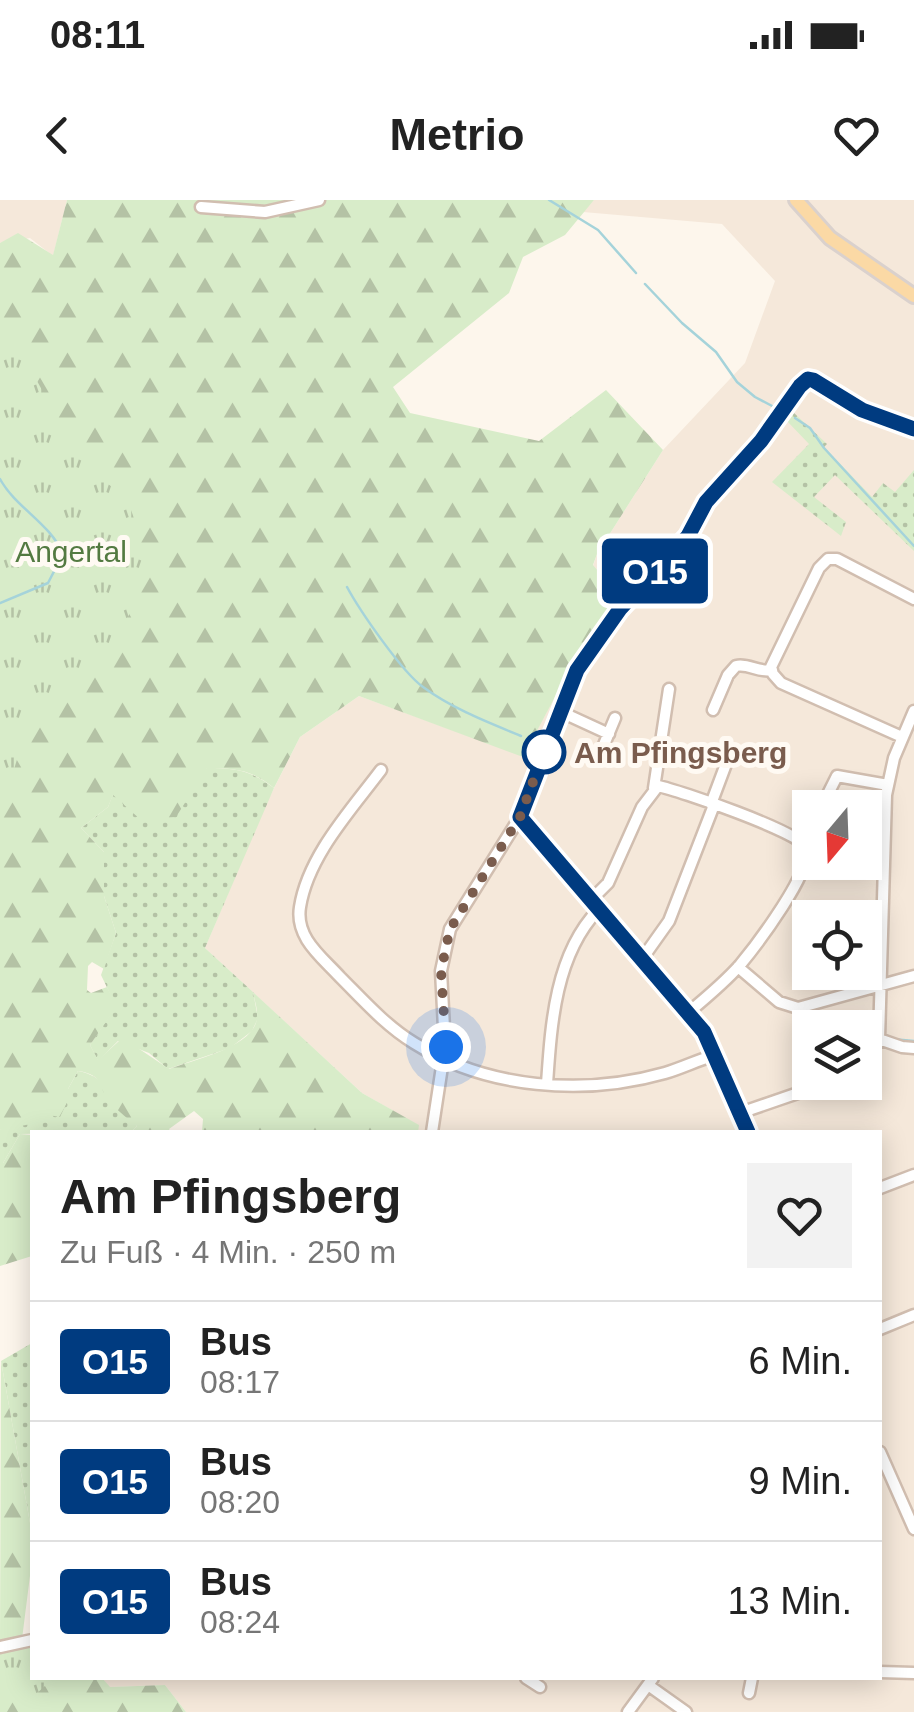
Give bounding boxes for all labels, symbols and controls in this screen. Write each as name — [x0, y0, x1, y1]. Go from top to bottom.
text: 08:11 — [50, 14, 145, 56]
icon: back — [30, 108, 85, 163]
icon: heart — [829, 108, 884, 163]
text: Metrio — [390, 109, 525, 160]
park label: Angertal — [15, 535, 127, 568]
line badge: O15 — [598, 538, 712, 604]
text: O15 — [622, 552, 688, 591]
marker: Am Pfingsberg — [523, 731, 565, 773]
place label: Am Pfingsberg — [574, 736, 787, 769]
north arrow — [792, 790, 882, 880]
map controls — [792, 790, 882, 1100]
button: locate — [792, 900, 882, 990]
button: layers — [792, 1010, 882, 1100]
your location — [421, 1022, 471, 1072]
button: heart — [747, 1163, 852, 1268]
text: Am Pfingsberg — [60, 1170, 401, 1223]
text: Zu Fuß · 4 Min. · 250 m — [60, 1234, 396, 1270]
text: Bus — [200, 1321, 272, 1363]
text: 6 Min. — [749, 1340, 852, 1382]
text: O15 — [82, 1342, 148, 1381]
text: 08:17 — [200, 1364, 280, 1400]
text: Bus — [200, 1441, 272, 1483]
text: 9 Min. — [749, 1460, 852, 1502]
text: O15 — [82, 1462, 148, 1501]
text: 08:20 — [200, 1484, 280, 1520]
text: Bus — [200, 1561, 272, 1603]
text: 13 Min. — [727, 1580, 852, 1622]
text: O15 — [82, 1582, 148, 1621]
text: 08:24 — [200, 1604, 280, 1640]

